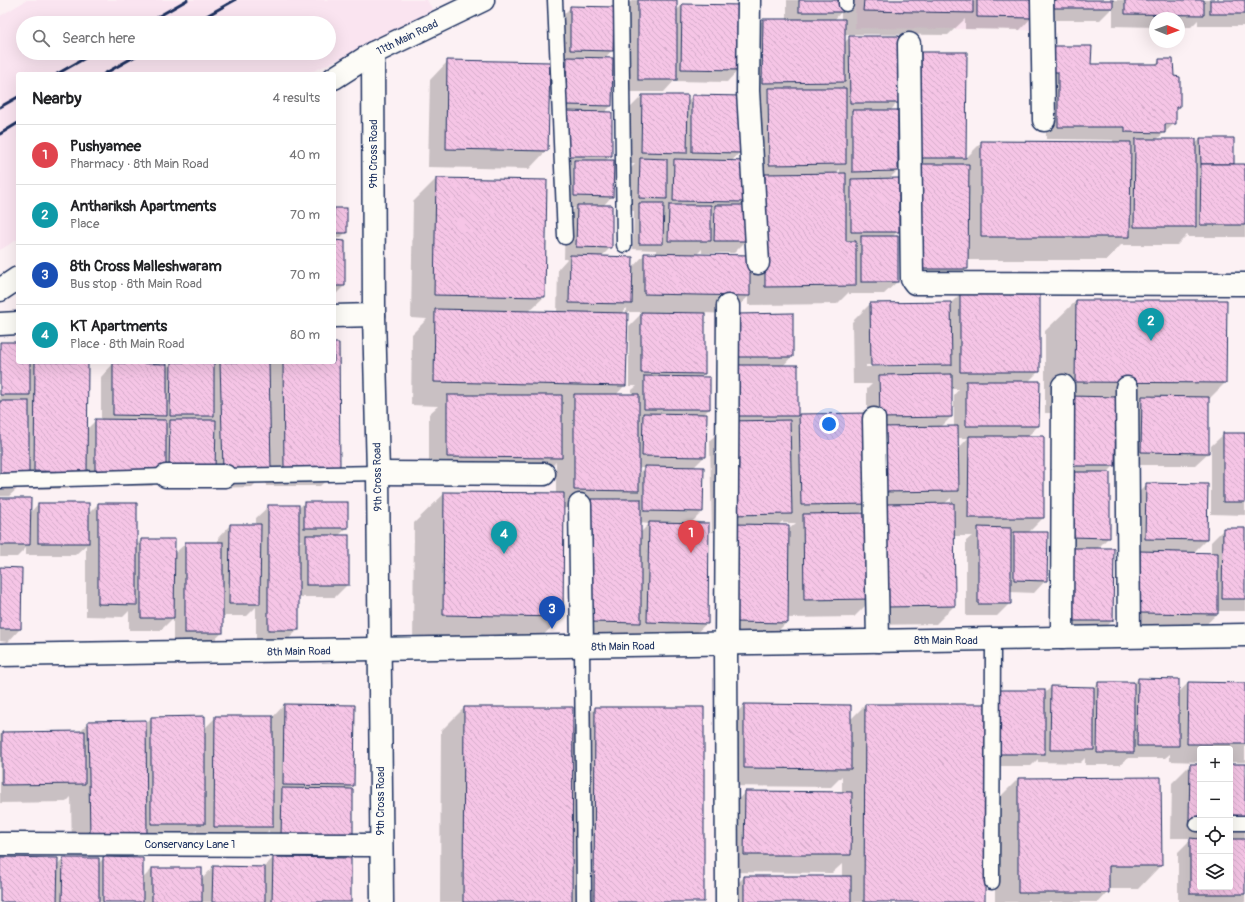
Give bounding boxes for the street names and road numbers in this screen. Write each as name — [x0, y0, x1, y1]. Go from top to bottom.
street label: 11th Main Road — [374, 17, 440, 58]
street label: 9th Cross Road — [367, 119, 380, 189]
street label: 9th Cross Road — [370, 442, 385, 512]
street label: 8th Main Road — [914, 634, 978, 647]
street label: 8th Main Road — [591, 639, 655, 654]
street label: 8th Main Road — [267, 644, 331, 659]
street label: 9th Cross Road — [374, 766, 387, 836]
street label: Conservancy Lane 1 — [145, 838, 235, 851]

